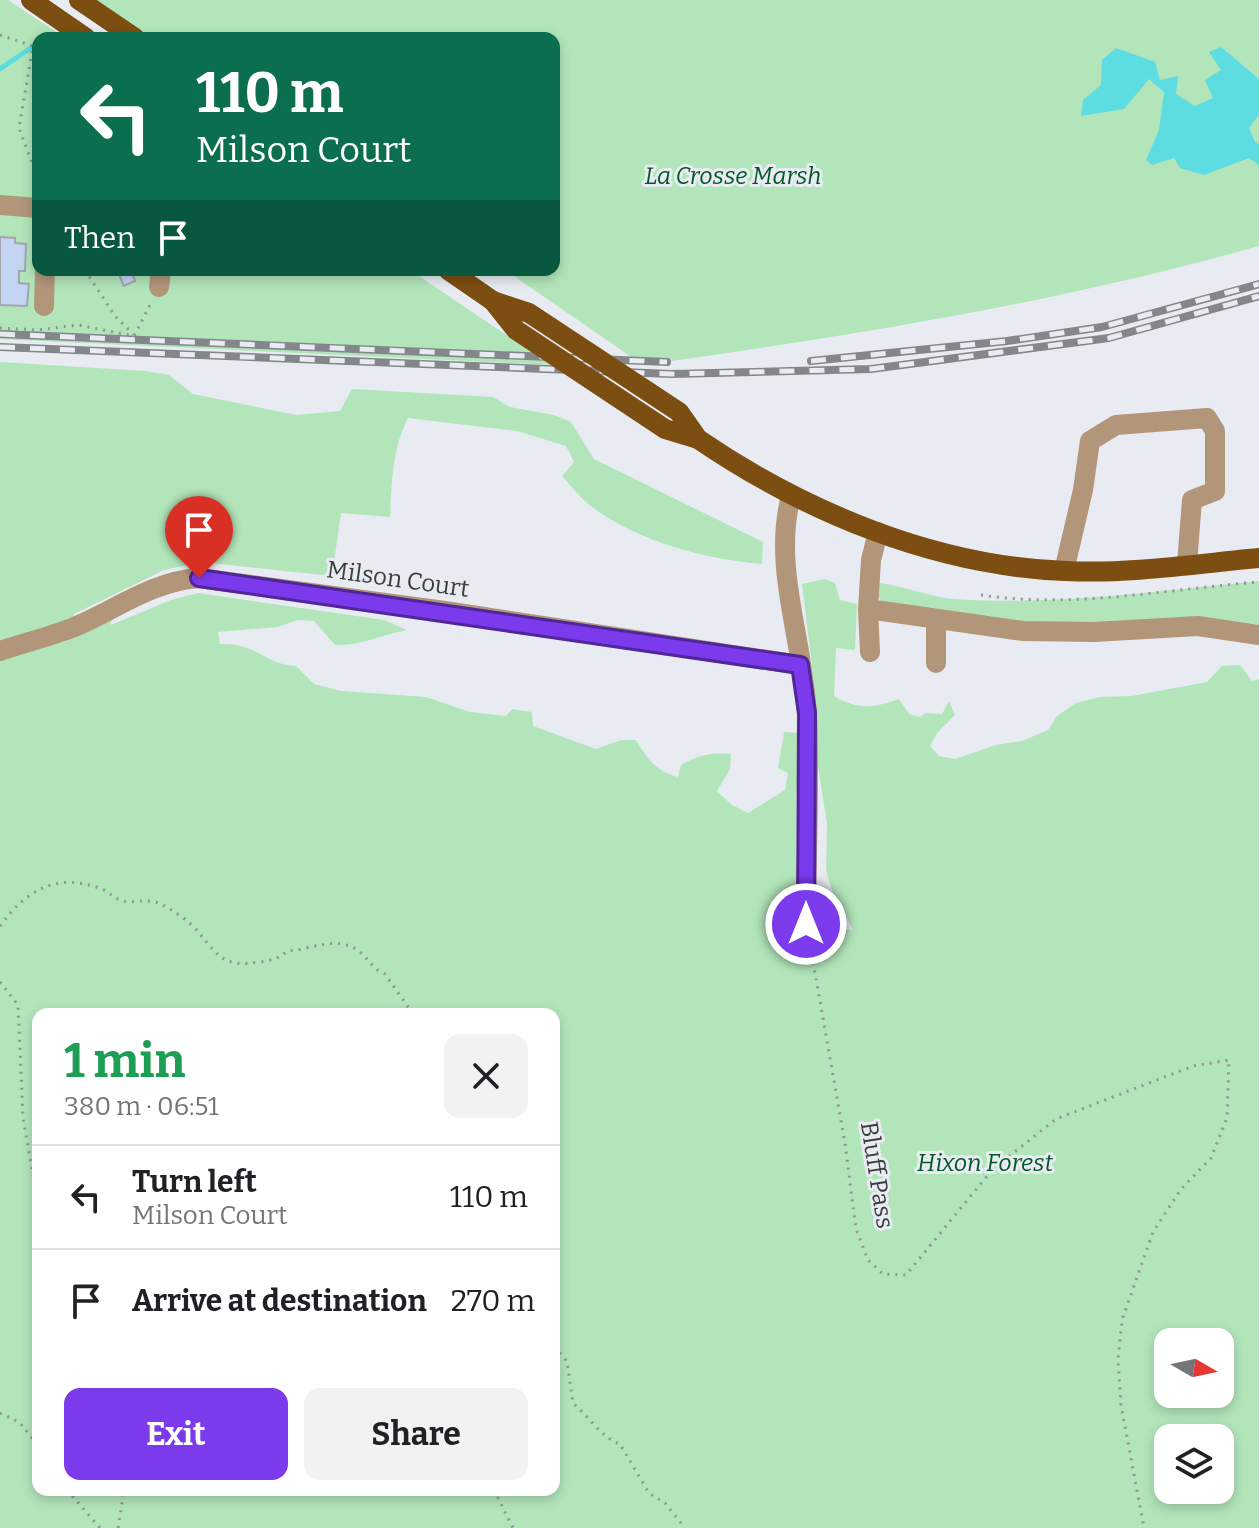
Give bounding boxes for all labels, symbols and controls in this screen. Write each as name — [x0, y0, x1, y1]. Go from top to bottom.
text: 110 m — [196, 60, 343, 127]
icon: left — [64, 64, 168, 168]
text: Milson Court — [196, 128, 411, 172]
park label: La Crosse Marsh — [644, 162, 822, 190]
icon: arrive — [151, 216, 195, 260]
text: Then — [64, 220, 135, 256]
pin — [165, 496, 233, 578]
icon: arrive — [177, 508, 221, 552]
street label: Milson Court — [325, 555, 471, 603]
position arrow — [764, 882, 848, 966]
text: 1 min — [64, 1032, 185, 1090]
button: close — [444, 1034, 528, 1118]
text: 380 m · 06:51 — [64, 1091, 219, 1122]
street label: Bluff Pass — [855, 1120, 899, 1230]
park label: Hixon Forest — [917, 1149, 1053, 1177]
text: Turn left — [132, 1164, 257, 1200]
icon: left — [64, 1175, 108, 1219]
text: 110 m — [450, 1179, 528, 1215]
text: Milson Court — [132, 1200, 287, 1231]
icon: arrive — [64, 1279, 108, 1323]
text: Arrive at destination — [132, 1283, 427, 1319]
text: 270 m — [451, 1283, 535, 1319]
north arrow — [1154, 1328, 1234, 1408]
map controls — [1154, 1328, 1234, 1504]
button: Exit — [64, 1388, 288, 1480]
button: Share — [304, 1388, 528, 1480]
button: layers — [1154, 1424, 1234, 1504]

